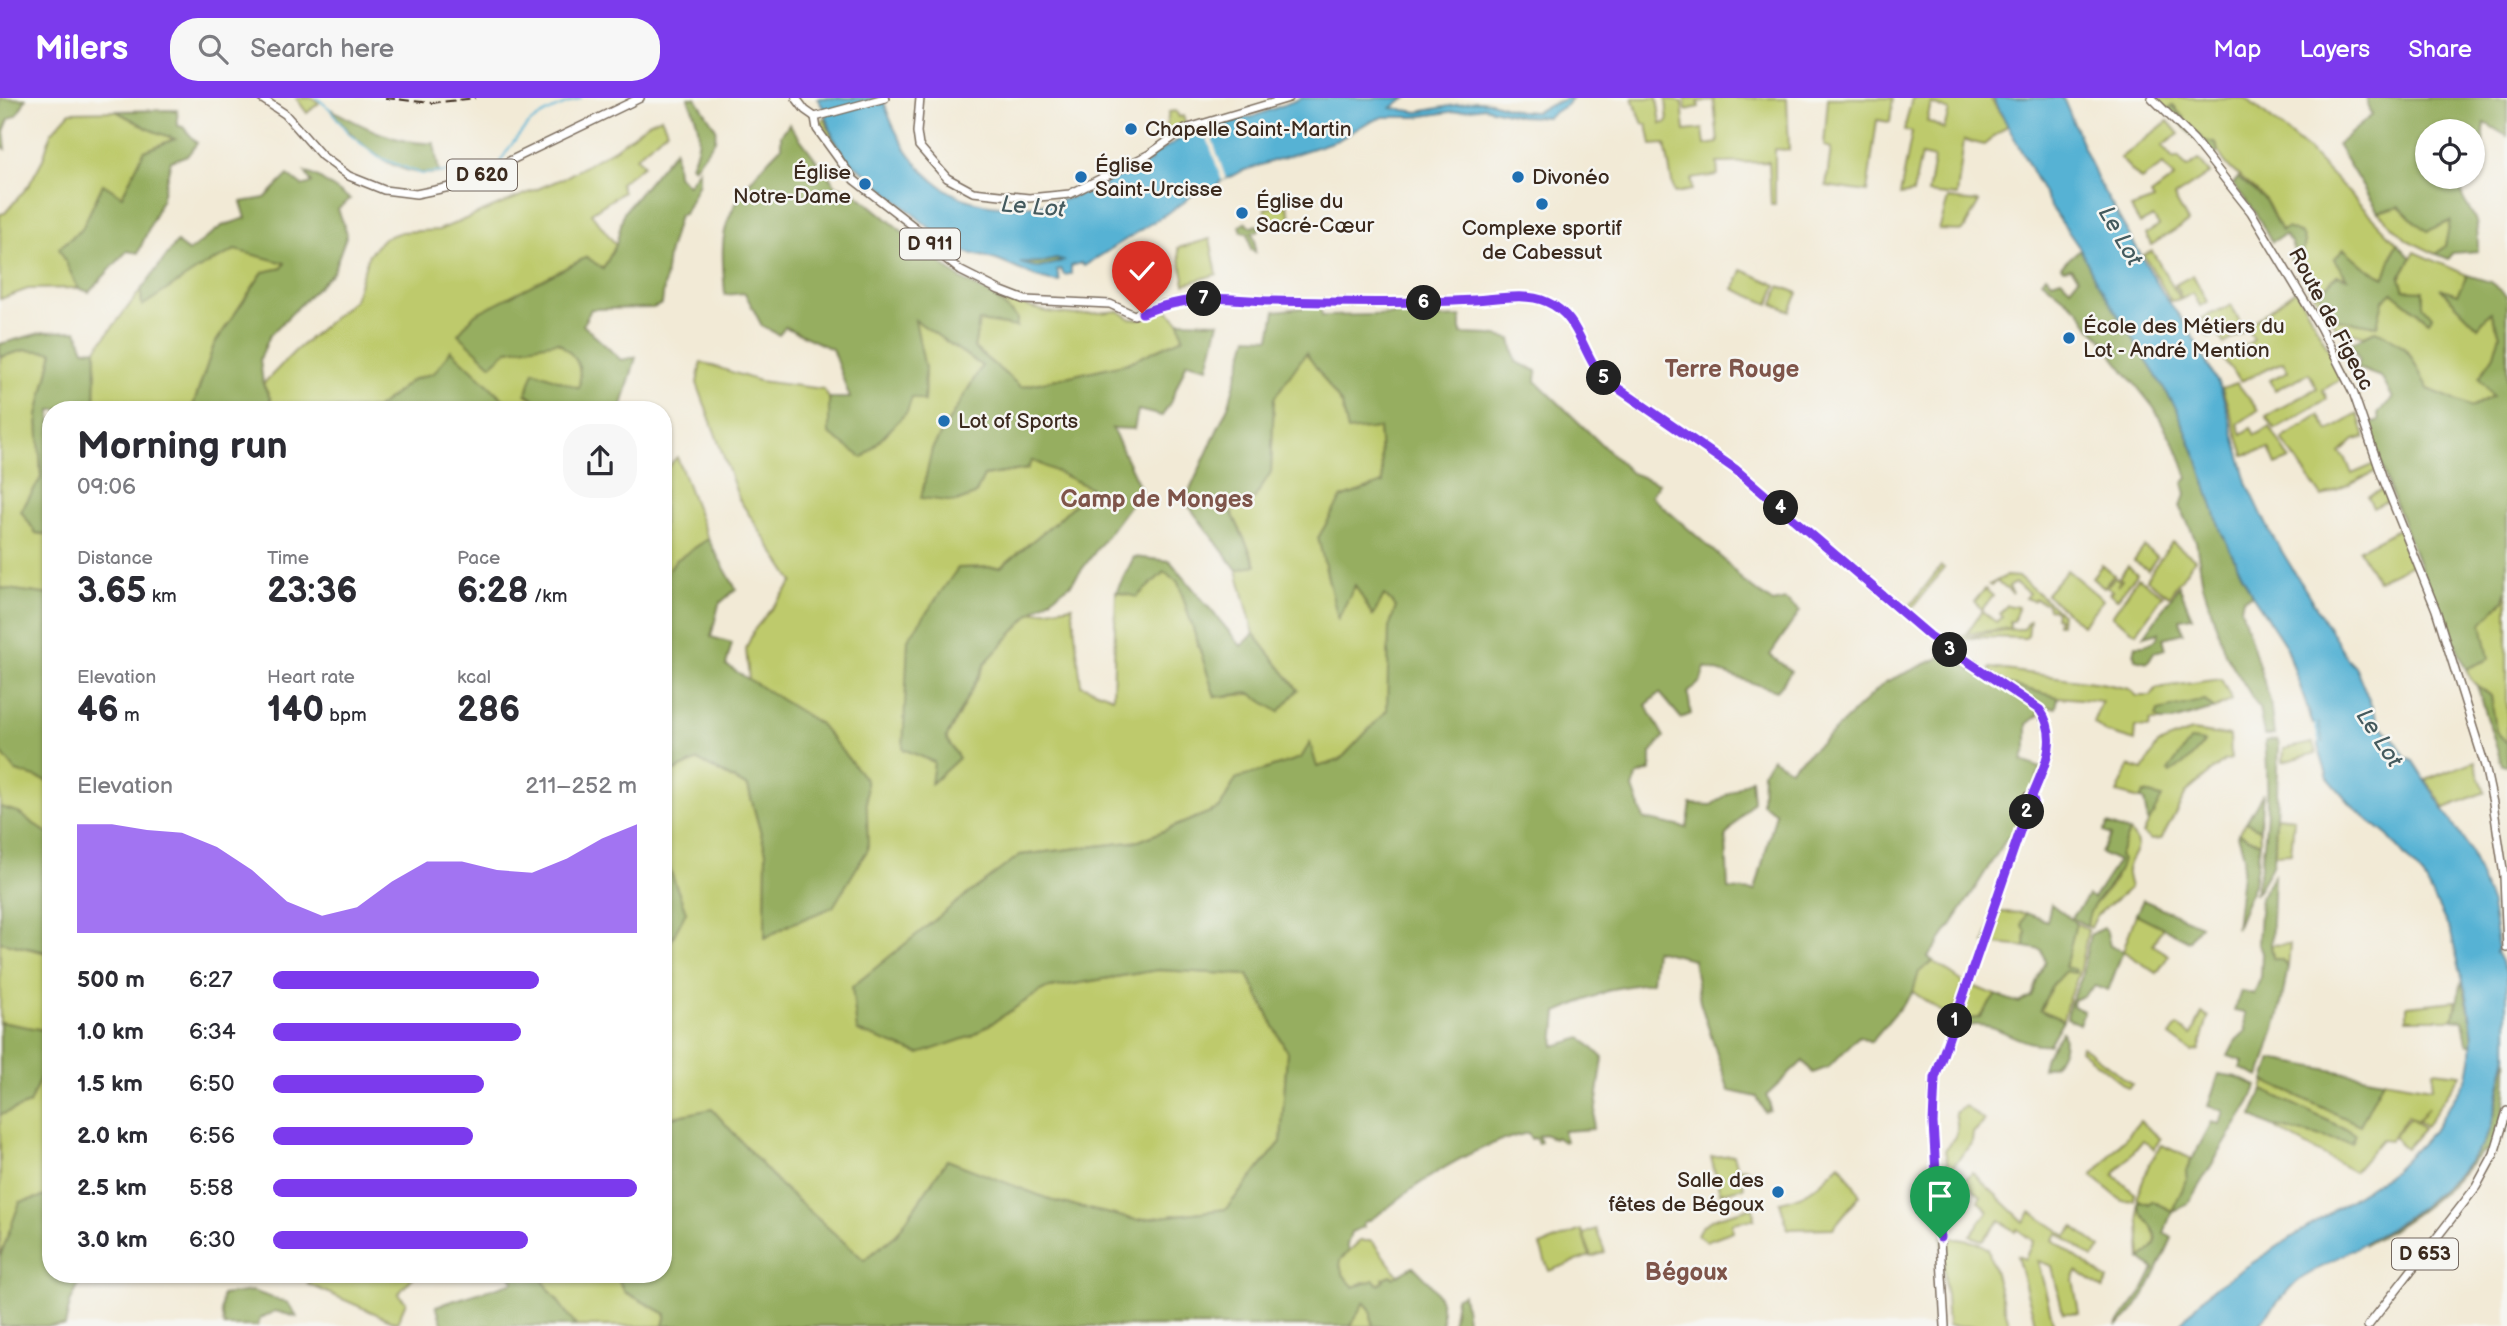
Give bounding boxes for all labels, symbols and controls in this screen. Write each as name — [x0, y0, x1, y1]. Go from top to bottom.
search box — [170, 18, 660, 81]
text: Milers — [35, 29, 128, 69]
icon: search — [194, 30, 232, 68]
text: Search here — [250, 34, 394, 65]
text: Map — [2213, 35, 2261, 64]
text: Layers — [2299, 35, 2370, 64]
text: Share — [2408, 35, 2472, 64]
place label: Chapelle Saint-Martin — [1145, 117, 1352, 142]
map controls — [2415, 119, 2485, 189]
button: locate — [2415, 119, 2485, 189]
marker: Chapelle Saint-Martin — [1123, 121, 1139, 137]
place label: Église Saint-Urcisse — [1095, 153, 1222, 202]
road number: D 620 — [447, 159, 517, 190]
place label: Église Notre-Dame — [733, 160, 851, 209]
place label: Divonéo — [1532, 165, 1610, 190]
marker: Église Saint-Urcisse — [1073, 169, 1089, 185]
marker: Divonéo — [1510, 169, 1526, 185]
marker: Église Notre-Dame — [857, 176, 873, 192]
place label: Église du Sacré-Cœur — [1256, 189, 1375, 238]
water label: Le Lot — [1000, 190, 1067, 224]
marker: Complexe sportif de Cabessut — [1534, 196, 1550, 212]
water label: Le Lot — [2092, 201, 2149, 272]
marker: Église du Sacré-Cœur — [1234, 205, 1250, 221]
place label: Complexe sportif de Cabessut — [1462, 216, 1623, 265]
road number: D 911 — [900, 228, 960, 260]
pin — [1112, 241, 1172, 313]
street label: Route de Figeac — [2283, 244, 2379, 394]
icon: check — [1123, 252, 1161, 290]
pin: 7 — [1186, 282, 1222, 316]
pin: 6 — [1406, 286, 1442, 320]
text: 7 — [1198, 287, 1209, 310]
text: 6 — [1418, 291, 1429, 314]
place label: École des Métiers du Lot - André Mention — [2083, 314, 2285, 363]
marker: École des Métiers du Lot - André Mention — [2061, 330, 2077, 346]
district label: Terre Rouge — [1665, 355, 1800, 384]
pin: 5 — [1586, 360, 1622, 396]
text: 5 — [1598, 366, 1609, 389]
place label: Lot of Sports — [958, 409, 1078, 434]
marker: Lot of Sports — [936, 413, 952, 429]
text: Morning run — [77, 424, 288, 469]
button: share — [563, 424, 637, 498]
text: 09:06 — [77, 473, 136, 501]
district label: Camp de Monges — [1061, 485, 1254, 514]
pin: 4 — [1764, 490, 1798, 526]
text: 4 — [1775, 496, 1786, 519]
text: Distance — [77, 547, 153, 570]
text: Time — [267, 547, 309, 570]
text: Pace — [457, 547, 500, 570]
text: 3.65 — [77, 570, 147, 613]
text: 23:36 — [267, 570, 358, 613]
text: 6:28 — [457, 570, 529, 613]
text: km — [147, 585, 177, 608]
text: /km — [529, 585, 567, 608]
pin: 3 — [1932, 632, 1968, 668]
text: 3 — [1944, 638, 1955, 661]
text: Elevation — [77, 666, 156, 689]
text: Heart rate — [267, 666, 355, 689]
text: kcal — [457, 666, 491, 689]
text: 46 — [77, 689, 119, 732]
text: 140 — [267, 689, 324, 732]
text: 286 — [457, 689, 520, 732]
text: m — [119, 704, 140, 727]
text: bpm — [324, 704, 367, 727]
water label: Le Lot — [2350, 704, 2409, 773]
text: Elevation — [77, 772, 173, 800]
text: 211–252 m — [525, 772, 637, 800]
pin: 2 — [2010, 794, 2044, 830]
text: 2 — [2021, 800, 2032, 823]
text: 500 m — [77, 966, 145, 994]
text: 6:27 — [189, 966, 233, 994]
pin: 1 — [1938, 1004, 1972, 1038]
text: 1 — [1951, 1009, 1959, 1032]
text: 1.0 km — [77, 1018, 144, 1046]
text: 6:34 — [189, 1018, 236, 1046]
text: 1.5 km — [77, 1070, 143, 1098]
text: 6:50 — [189, 1070, 234, 1098]
text: 2.0 km — [77, 1122, 148, 1150]
text: 6:56 — [189, 1122, 235, 1150]
pin — [1910, 1166, 1970, 1238]
place label: Salle des fêtes de Bégoux — [1609, 1168, 1764, 1217]
text: 2.5 km — [77, 1174, 147, 1202]
text: 5:58 — [189, 1174, 233, 1202]
icon: arrive — [1921, 1177, 1959, 1215]
marker: Salle des fêtes de Bégoux — [1770, 1184, 1786, 1200]
text: 3.0 km — [77, 1226, 148, 1254]
text: 6:30 — [189, 1226, 235, 1254]
road number: D 653 — [2392, 1238, 2458, 1270]
district label: Bégoux — [1645, 1258, 1728, 1287]

